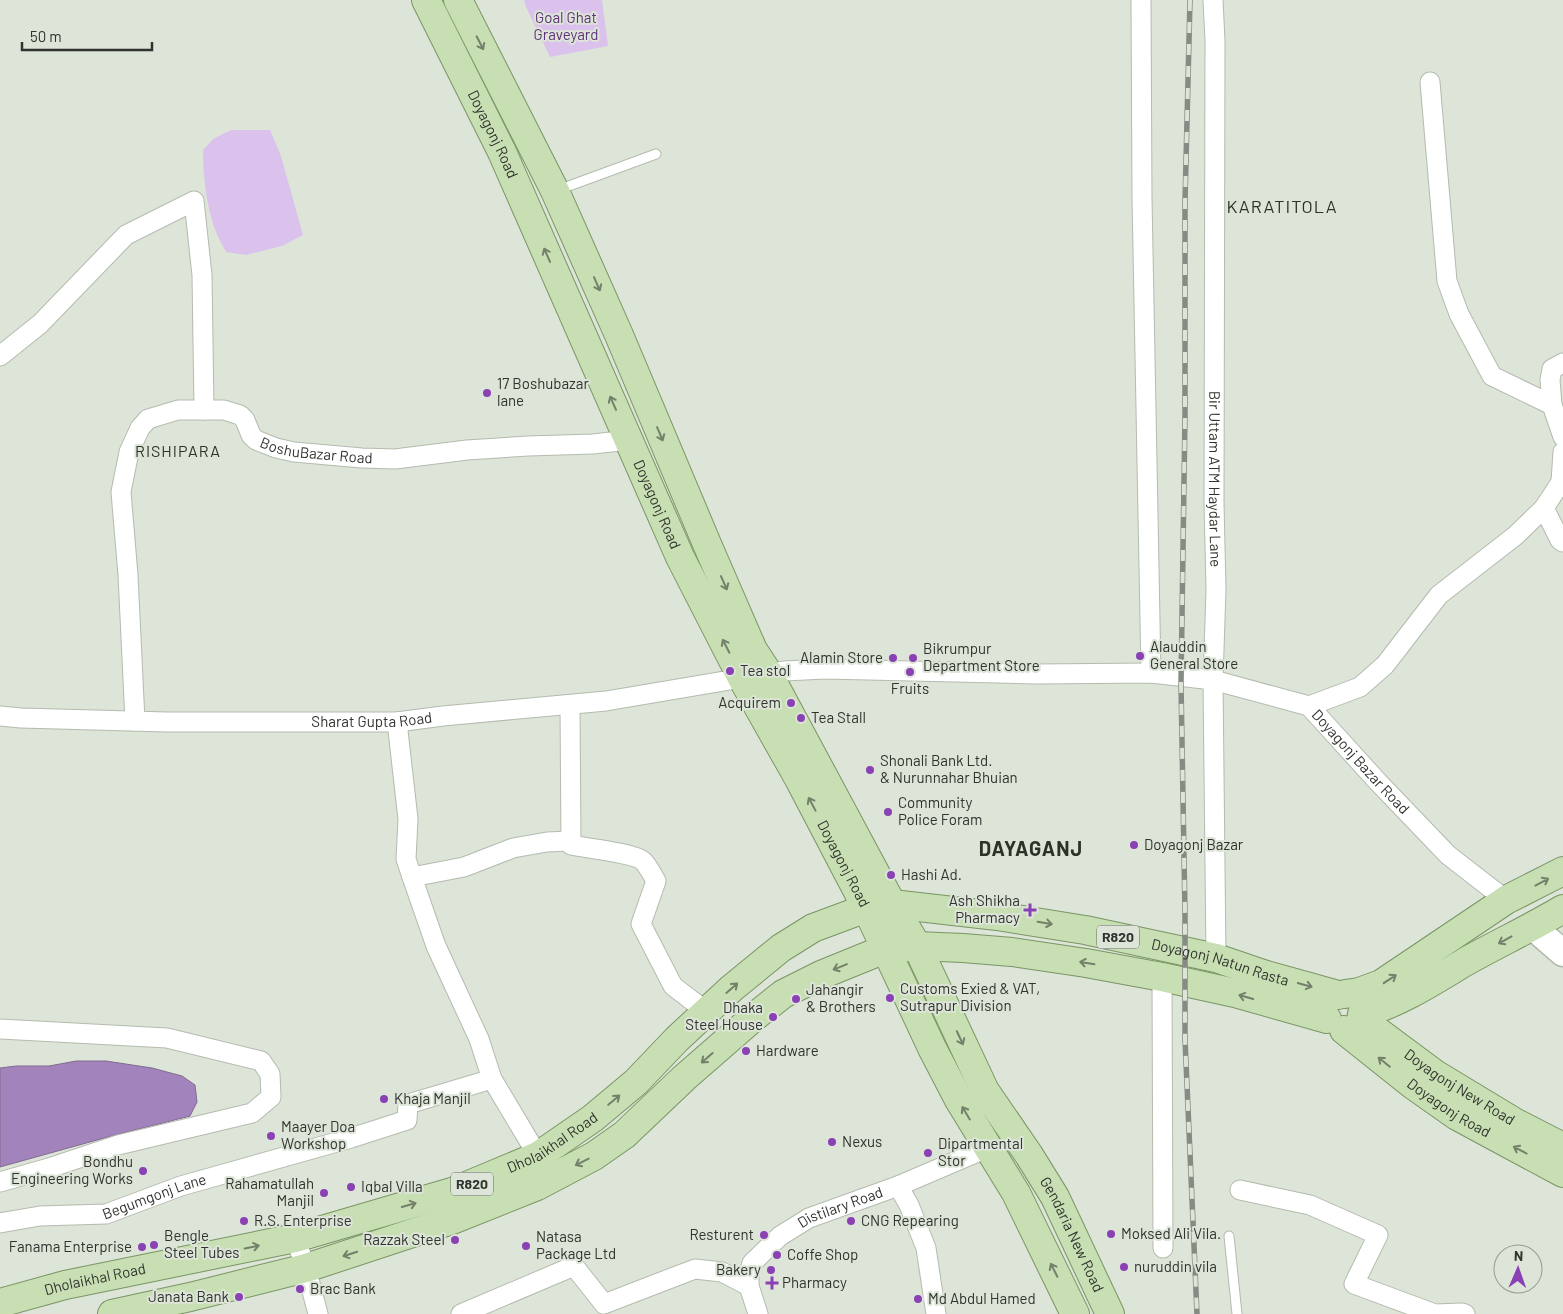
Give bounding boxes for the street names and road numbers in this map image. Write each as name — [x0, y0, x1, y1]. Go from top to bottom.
street label: Doyagonj Road — [464, 87, 522, 181]
street label: Bir Uttam ATM Haydar Lane — [1206, 391, 1225, 567]
street label: BoshuBazar Road — [258, 433, 373, 466]
street label: Doyagonj Road — [630, 457, 685, 552]
street label: Doyagonj Bazar Road — [1309, 705, 1414, 817]
street label: Sharat Gupta Road — [311, 708, 433, 730]
street label: Doyagonj Road — [814, 817, 874, 910]
road number: R820 — [1097, 926, 1139, 949]
street label: Doyagonj Natun Rasta — [1150, 934, 1291, 989]
street label: Doyagonj New Road — [1401, 1044, 1519, 1128]
street label: Doyagonj Road — [1404, 1074, 1494, 1140]
street label: Dholaikhal Road — [504, 1108, 601, 1176]
street label: Begumgonj Lane — [100, 1169, 208, 1223]
road number: R820 — [451, 1172, 493, 1196]
street label: Gendaria New Road — [1037, 1173, 1108, 1295]
street label: Distilary Road — [794, 1182, 885, 1231]
street label: Dholaikhal Road — [42, 1259, 147, 1298]

